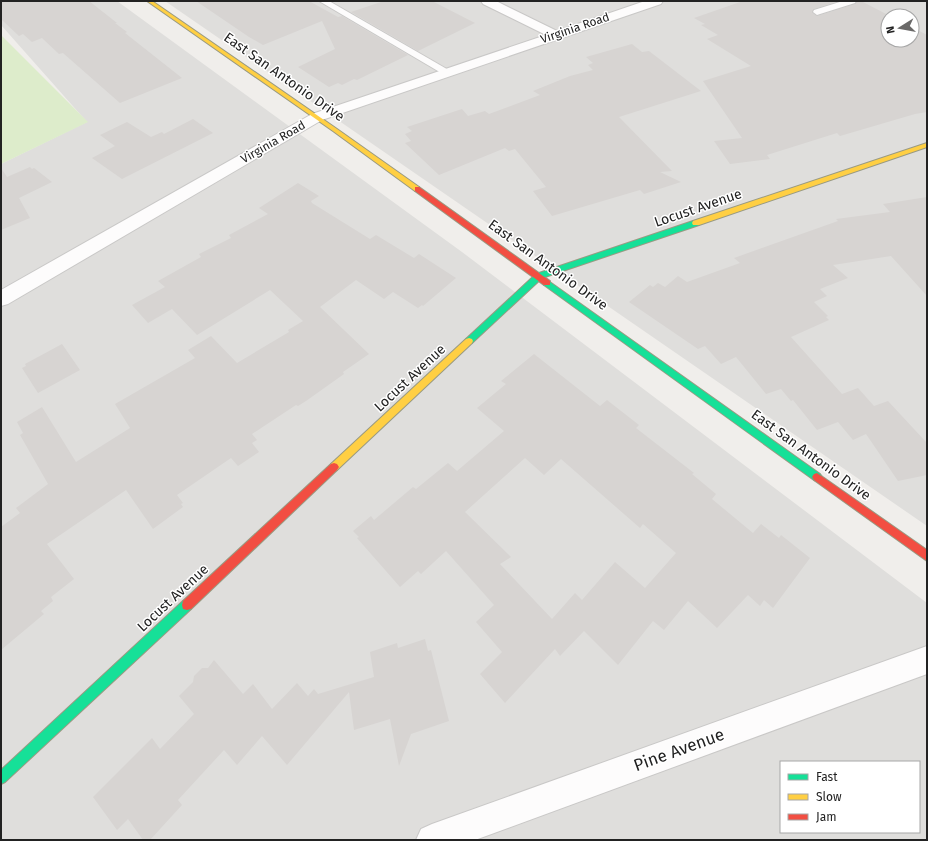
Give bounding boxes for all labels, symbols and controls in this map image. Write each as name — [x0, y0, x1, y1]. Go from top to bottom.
north arrow — [880, 8, 920, 48]
street label: Virginia Road — [539, 10, 611, 46]
text: N — [884, 25, 898, 35]
street label: East San Antonio Drive — [220, 29, 348, 125]
street label: Virginia Road — [238, 118, 308, 166]
street label: Locust Avenue — [652, 185, 744, 231]
street label: East San Antonio Drive — [485, 216, 611, 314]
street label: Locust Avenue — [371, 341, 449, 415]
street label: East San Antonio Drive — [748, 406, 874, 504]
street label: Locust Avenue — [134, 561, 212, 635]
street label: Pine Avenue — [631, 724, 727, 776]
legend — [780, 761, 920, 833]
text: Fast — [816, 770, 838, 784]
text: Slow — [816, 790, 842, 804]
text: Jam — [816, 810, 836, 824]

